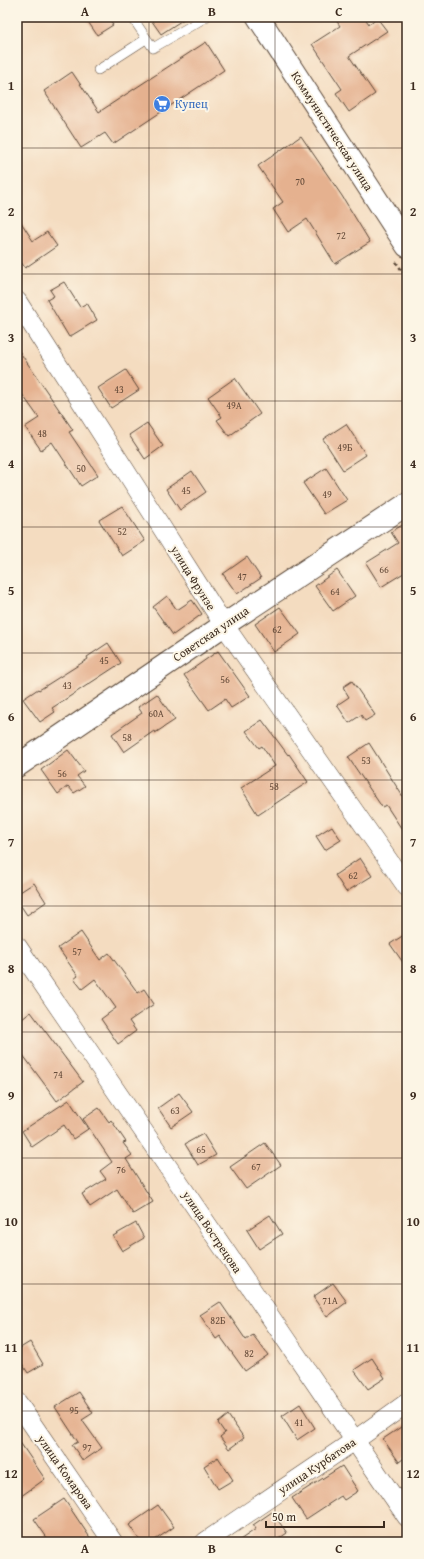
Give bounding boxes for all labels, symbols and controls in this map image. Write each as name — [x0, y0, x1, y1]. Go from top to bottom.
text: A — [81, 2, 90, 21]
text: B — [208, 2, 216, 21]
text: C — [335, 2, 343, 21]
street label: Коммунистическая улица — [287, 68, 378, 194]
text: 1 — [8, 76, 14, 95]
text: 1 — [410, 76, 416, 95]
supermarket icon: Купец — [152, 94, 172, 114]
place label: Купец — [175, 95, 208, 112]
house number: 70 — [295, 174, 305, 189]
text: 2 — [8, 202, 15, 221]
text: 2 — [410, 202, 417, 221]
house number: 72 — [336, 228, 346, 243]
text: 3 — [8, 328, 14, 347]
text: 3 — [410, 328, 416, 347]
house number: 43 — [114, 382, 124, 397]
house number: 49А — [226, 398, 242, 413]
house number: 48 — [37, 426, 47, 441]
house number: 49Б — [337, 440, 353, 455]
text: 4 — [8, 454, 15, 473]
text: 4 — [410, 454, 417, 473]
house number: 50 — [76, 461, 86, 476]
house number: 45 — [181, 483, 191, 498]
house number: 49 — [322, 487, 332, 502]
house number: 52 — [117, 524, 127, 539]
street label: улица Фрунзе — [166, 541, 220, 614]
house number: 66 — [379, 562, 389, 577]
house number: 47 — [237, 569, 247, 584]
text: 5 — [8, 581, 15, 600]
text: 5 — [410, 581, 417, 600]
house number: 64 — [330, 584, 340, 599]
street label: Советская улица — [169, 602, 252, 665]
house number: 62 — [272, 622, 282, 637]
house number: 45 — [99, 653, 109, 668]
house number: 56 — [220, 672, 230, 687]
house number: 43 — [62, 678, 72, 693]
house number: 60А — [148, 706, 164, 721]
text: 6 — [8, 707, 15, 726]
text: 6 — [410, 707, 417, 726]
house number: 58 — [122, 730, 132, 745]
house number: 53 — [361, 753, 371, 768]
house number: 56 — [57, 766, 67, 781]
house number: 58 — [269, 779, 279, 794]
text: 7 — [8, 833, 15, 852]
text: 7 — [410, 833, 417, 852]
house number: 62 — [348, 868, 358, 883]
house number: 57 — [72, 944, 82, 959]
text: 8 — [8, 959, 15, 978]
text: 8 — [410, 959, 417, 978]
house number: 74 — [53, 1067, 63, 1082]
text: 9 — [8, 1086, 15, 1105]
text: 9 — [410, 1086, 417, 1105]
house number: 63 — [170, 1103, 180, 1118]
house number: 65 — [196, 1142, 206, 1157]
house number: 67 — [251, 1159, 261, 1174]
house number: 76 — [116, 1162, 126, 1177]
street label: улица Вострецова — [178, 1186, 246, 1276]
text: 10 — [4, 1212, 18, 1231]
text: 10 — [406, 1212, 420, 1231]
house number: 71А — [322, 1293, 338, 1308]
house number: 82Б — [210, 1313, 226, 1328]
text: 11 — [4, 1338, 18, 1357]
text: 11 — [406, 1338, 420, 1357]
house number: 82 — [244, 1346, 254, 1361]
house number: 95 — [69, 1403, 79, 1418]
house number: 41 — [294, 1415, 304, 1430]
street label: улица Комарова — [33, 1430, 97, 1512]
street label: улица Курбатова — [274, 1433, 359, 1498]
house number: 97 — [82, 1440, 92, 1455]
text: 12 — [4, 1464, 18, 1483]
text: 12 — [406, 1464, 420, 1483]
scale bar — [266, 1503, 384, 1529]
text: 50 m — [272, 1508, 296, 1525]
text: A — [81, 1539, 90, 1558]
text: B — [208, 1539, 216, 1558]
text: C — [335, 1539, 343, 1558]

